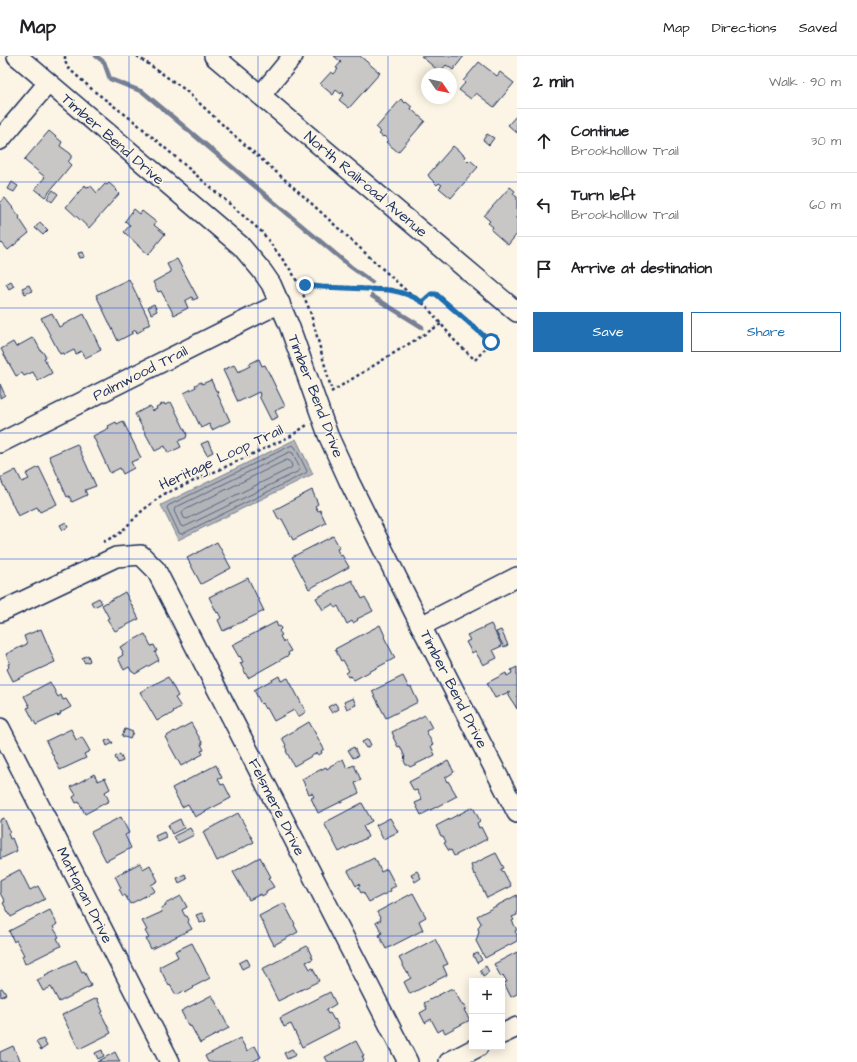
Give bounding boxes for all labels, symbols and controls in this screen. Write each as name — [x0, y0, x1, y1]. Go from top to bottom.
text: Map — [20, 14, 56, 41]
text: Map — [663, 18, 690, 38]
text: Directions — [712, 18, 777, 38]
text: Saved — [799, 18, 837, 38]
north arrow — [421, 68, 457, 104]
text: 2 min — [533, 70, 574, 94]
text: Walk · 90 m — [769, 73, 841, 91]
street label: Timber Bend Drive — [57, 89, 169, 190]
text: Continue — [571, 121, 629, 142]
street label: North Railroad Avenue — [299, 126, 432, 242]
icon: ahead — [533, 130, 555, 152]
text: 30 m — [811, 132, 841, 150]
text: Brookholllow Trail — [571, 142, 679, 160]
text: Turn left — [571, 185, 635, 206]
icon: left — [533, 194, 555, 216]
text: 60 m — [809, 196, 841, 214]
text: Brookholllow Trail — [571, 206, 679, 224]
icon: arrive — [533, 258, 555, 280]
text: Arrive at destination — [571, 258, 712, 279]
route end — [296, 276, 314, 294]
button: Save — [533, 312, 683, 352]
button: Share — [691, 312, 841, 352]
street label: Timber Bend Drive — [282, 332, 349, 461]
route start — [482, 333, 500, 351]
street label: Palmwood Trail — [89, 341, 191, 406]
street label: Heritage Loop Trail — [156, 419, 287, 496]
street label: Timber Bend Drive — [415, 626, 492, 752]
street label: Felsmere Drive — [243, 755, 310, 860]
street label: Mattapan Drive — [51, 843, 118, 947]
map controls — [469, 978, 505, 1050]
button: + — [469, 978, 505, 1014]
button: − — [469, 1014, 505, 1050]

